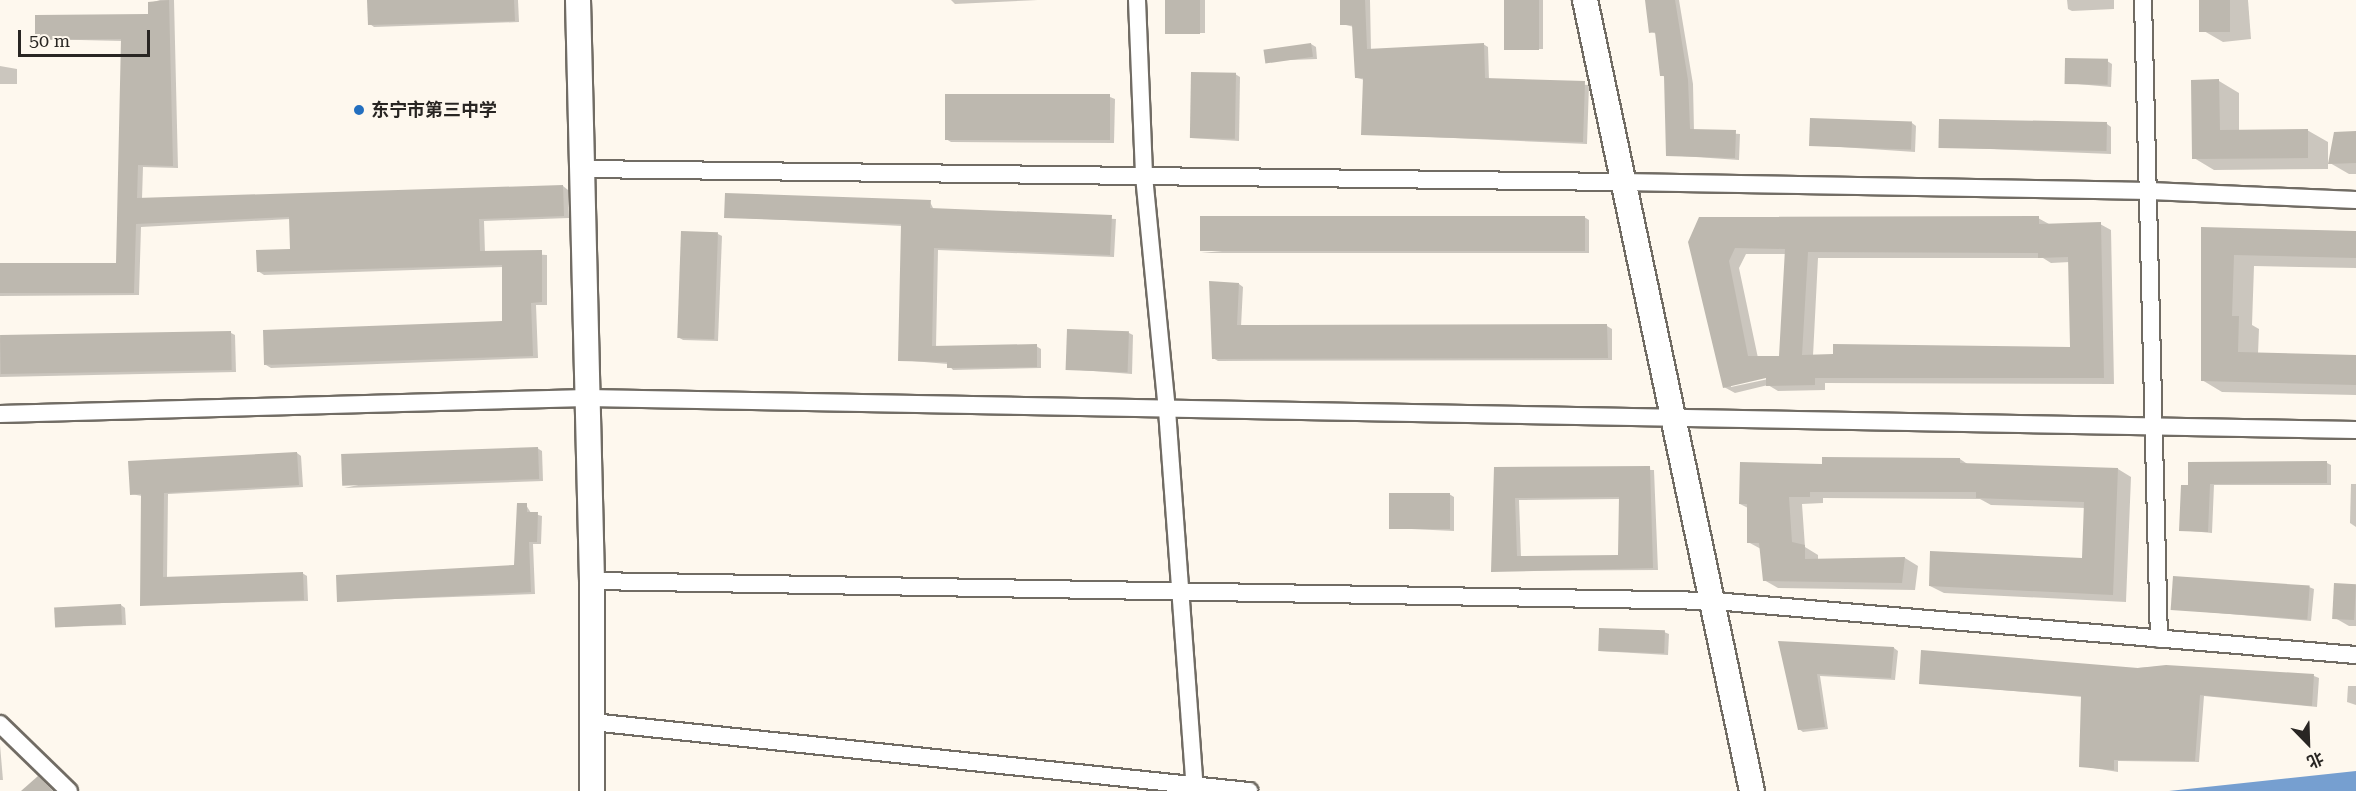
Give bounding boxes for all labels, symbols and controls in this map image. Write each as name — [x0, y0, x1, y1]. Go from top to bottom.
scale bar — [21, 18, 153, 56]
text: 50 m — [29, 30, 70, 51]
place label: 东宁市第三中学 — [371, 99, 497, 121]
marker: 东宁市第三中学 — [352, 103, 366, 117]
north arrow — [2278, 713, 2338, 773]
text: 北 — [2304, 748, 2326, 772]

